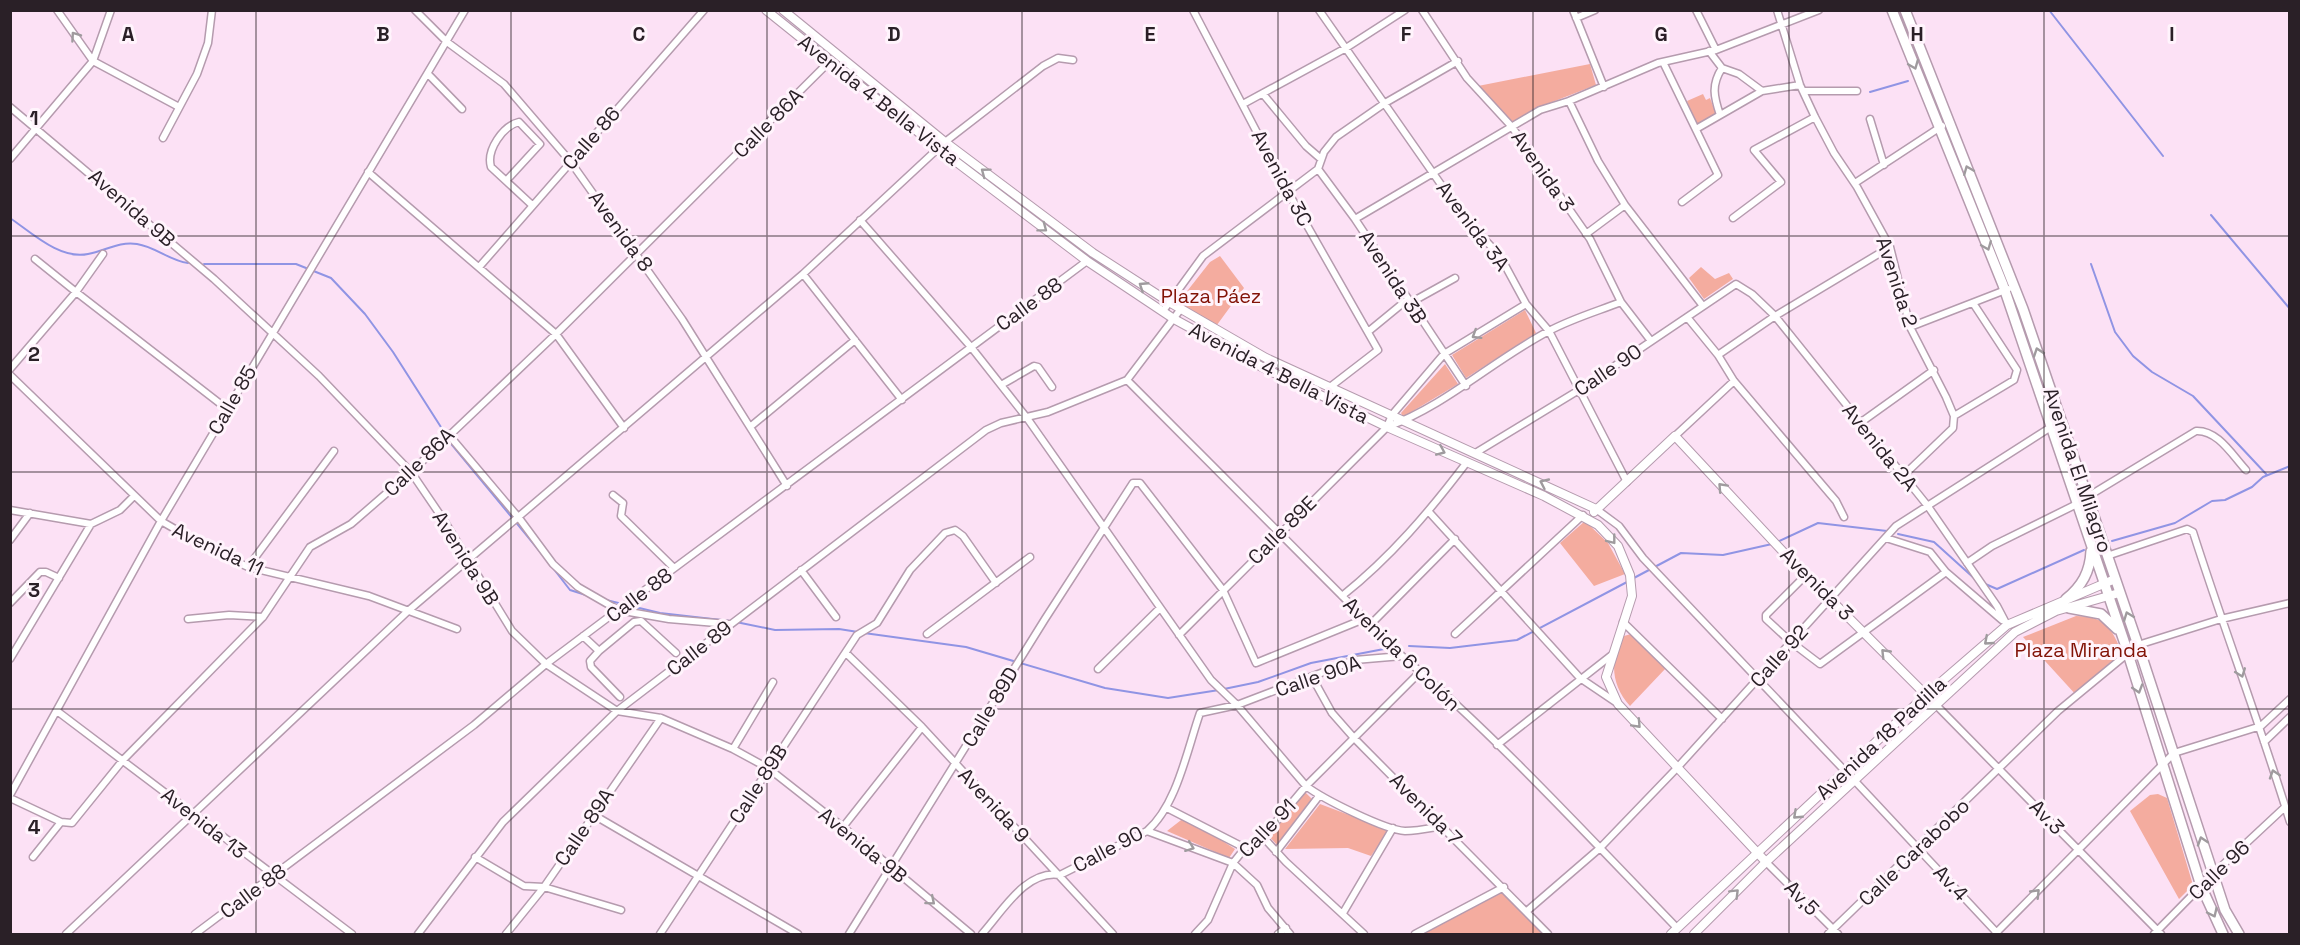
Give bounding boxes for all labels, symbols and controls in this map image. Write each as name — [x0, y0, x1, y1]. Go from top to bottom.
text: A — [122, 21, 135, 47]
text: B — [376, 21, 390, 47]
text: C — [633, 21, 646, 47]
text: D — [887, 21, 901, 47]
text: E — [1144, 21, 1156, 47]
text: F — [1401, 21, 1412, 47]
text: G — [1654, 21, 1668, 47]
text: H — [1910, 21, 1924, 47]
text: I — [2169, 21, 2175, 47]
street label: Avenida 4 Bella Vista — [793, 29, 965, 171]
one-way arrow — [71, 31, 82, 42]
one-way arrow — [1907, 59, 1919, 70]
street label: Calle 86A — [728, 82, 809, 163]
street label: Calle 86 — [556, 101, 626, 175]
text: 1 — [29, 105, 39, 131]
street label: Avenida 3C — [1246, 125, 1318, 231]
street label: Avenida 3 — [1506, 125, 1580, 217]
street label: Avenida 9B — [83, 163, 181, 253]
one-way arrow — [1963, 166, 1975, 177]
one-way arrow — [981, 168, 992, 179]
street label: Avenida 3A — [1431, 176, 1515, 276]
street label: Avenida 8 — [583, 185, 659, 277]
one-way arrow — [1037, 221, 1048, 232]
street label: Avenida 3B — [1353, 225, 1433, 329]
street label: Avenida 2 — [1870, 234, 1924, 330]
one-way arrow — [1980, 239, 1992, 250]
street label: Calle 88 — [991, 271, 1067, 337]
one-way arrow — [1139, 282, 1150, 293]
park label: Plaza Páez — [1161, 283, 1261, 309]
street label: Avenida 4 Bella Vista — [1185, 316, 1373, 430]
one-way arrow — [1472, 327, 1482, 339]
street label: Calle 90 — [1569, 338, 1647, 402]
text: 2 — [28, 341, 40, 367]
one-way arrow — [2033, 347, 2045, 358]
street label: Calle 85 — [202, 361, 262, 439]
street label: Avenida El Milagro — [2038, 384, 2118, 556]
street label: Avenida 2A — [1837, 398, 1924, 497]
street label: Calle 86A — [378, 422, 460, 502]
one-way arrow — [1434, 443, 1445, 455]
one-way arrow — [1539, 479, 1550, 491]
one-way arrow — [1719, 483, 1730, 494]
street label: Calle 89E — [1242, 490, 1322, 570]
street label: Avenida 9B — [427, 506, 505, 610]
street label: Avenida 11 — [168, 517, 268, 581]
one-way arrow — [1605, 533, 1616, 544]
street label: Avenida 3 — [1775, 542, 1859, 626]
street label: Calle 88 — [601, 562, 677, 628]
text: 3 — [28, 577, 40, 603]
street label: Avenida 6 Colón — [1338, 591, 1466, 717]
one-way arrow — [2123, 612, 2135, 623]
street label: Calle 89 — [661, 614, 737, 682]
street label: Calle 92 — [1744, 619, 1814, 693]
one-way arrow — [1984, 634, 1995, 645]
park label: Plaza Miranda — [2015, 637, 2147, 663]
street label: Calle 90A — [1272, 649, 1365, 703]
one-way arrow — [1882, 649, 1893, 660]
street label: Calle 89D — [956, 662, 1024, 752]
one-way arrow — [2233, 667, 2246, 678]
street label: Avenida 18 Padilla — [1810, 671, 1952, 805]
one-way arrow — [2131, 683, 2143, 693]
one-way arrow — [1630, 718, 1641, 728]
street label: Calle 89B — [723, 740, 793, 828]
street label: Avenida 9 — [953, 762, 1035, 848]
street label: Avenida 7 — [1384, 767, 1468, 851]
one-way arrow — [2269, 769, 2282, 780]
street label: Avenida 13 — [156, 781, 252, 865]
street label: Calle 89A — [549, 783, 620, 871]
street label: Calle Carabobo — [1853, 792, 1975, 912]
street label: Calle 91 — [1233, 793, 1301, 863]
street label: Av.3 — [2024, 794, 2070, 840]
street label: Avenida 9B — [813, 801, 913, 889]
one-way arrow — [1794, 808, 1805, 819]
text: 4 — [28, 814, 41, 840]
street label: Calle 90 — [1068, 820, 1148, 878]
street label: Calle 96 — [2183, 834, 2255, 906]
one-way arrow — [2197, 836, 2210, 847]
one-way arrow — [1184, 840, 1195, 852]
street label: Calle 88 — [215, 858, 291, 924]
street label: Av.4 — [1928, 860, 1974, 906]
street label: Av,5 — [1779, 875, 1825, 921]
one-way arrow — [1728, 890, 1739, 901]
one-way arrow — [2029, 890, 2040, 900]
one-way arrow — [924, 894, 935, 905]
one-way arrow — [2205, 907, 2217, 918]

